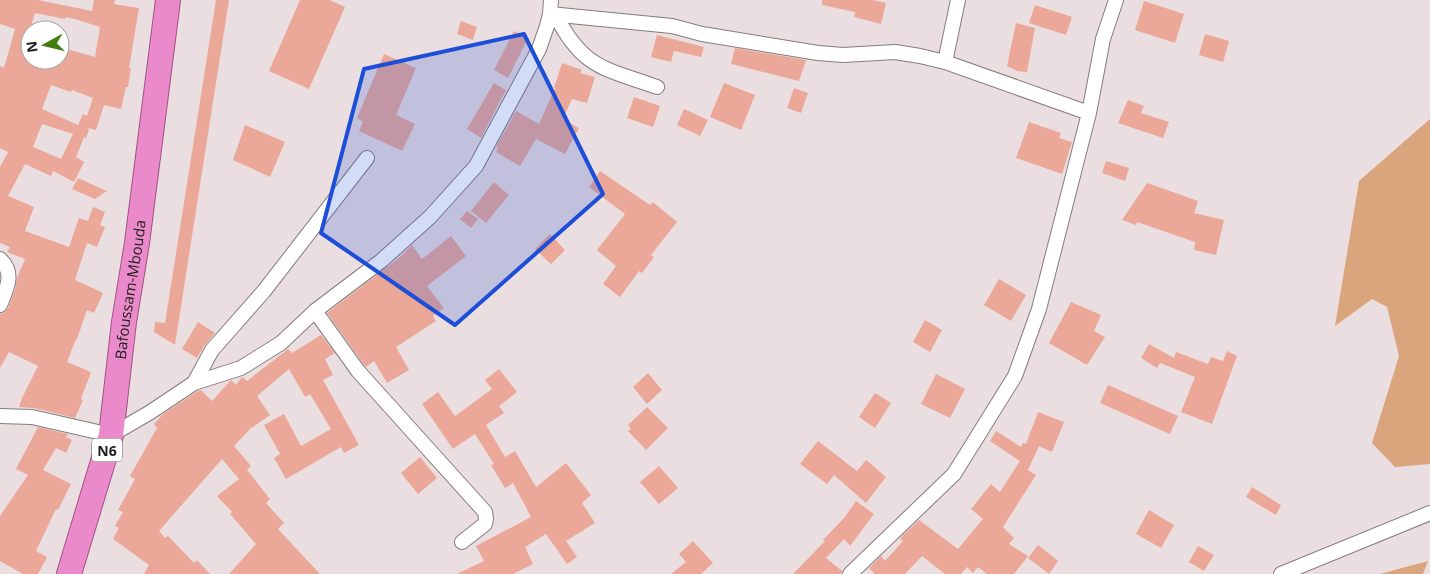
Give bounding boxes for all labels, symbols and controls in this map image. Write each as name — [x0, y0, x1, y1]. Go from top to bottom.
north arrow — [20, 20, 70, 70]
text: N — [21, 40, 42, 54]
street label: Bafoussam-Mbouda — [110, 218, 150, 360]
road number: N6 — [92, 438, 122, 462]

